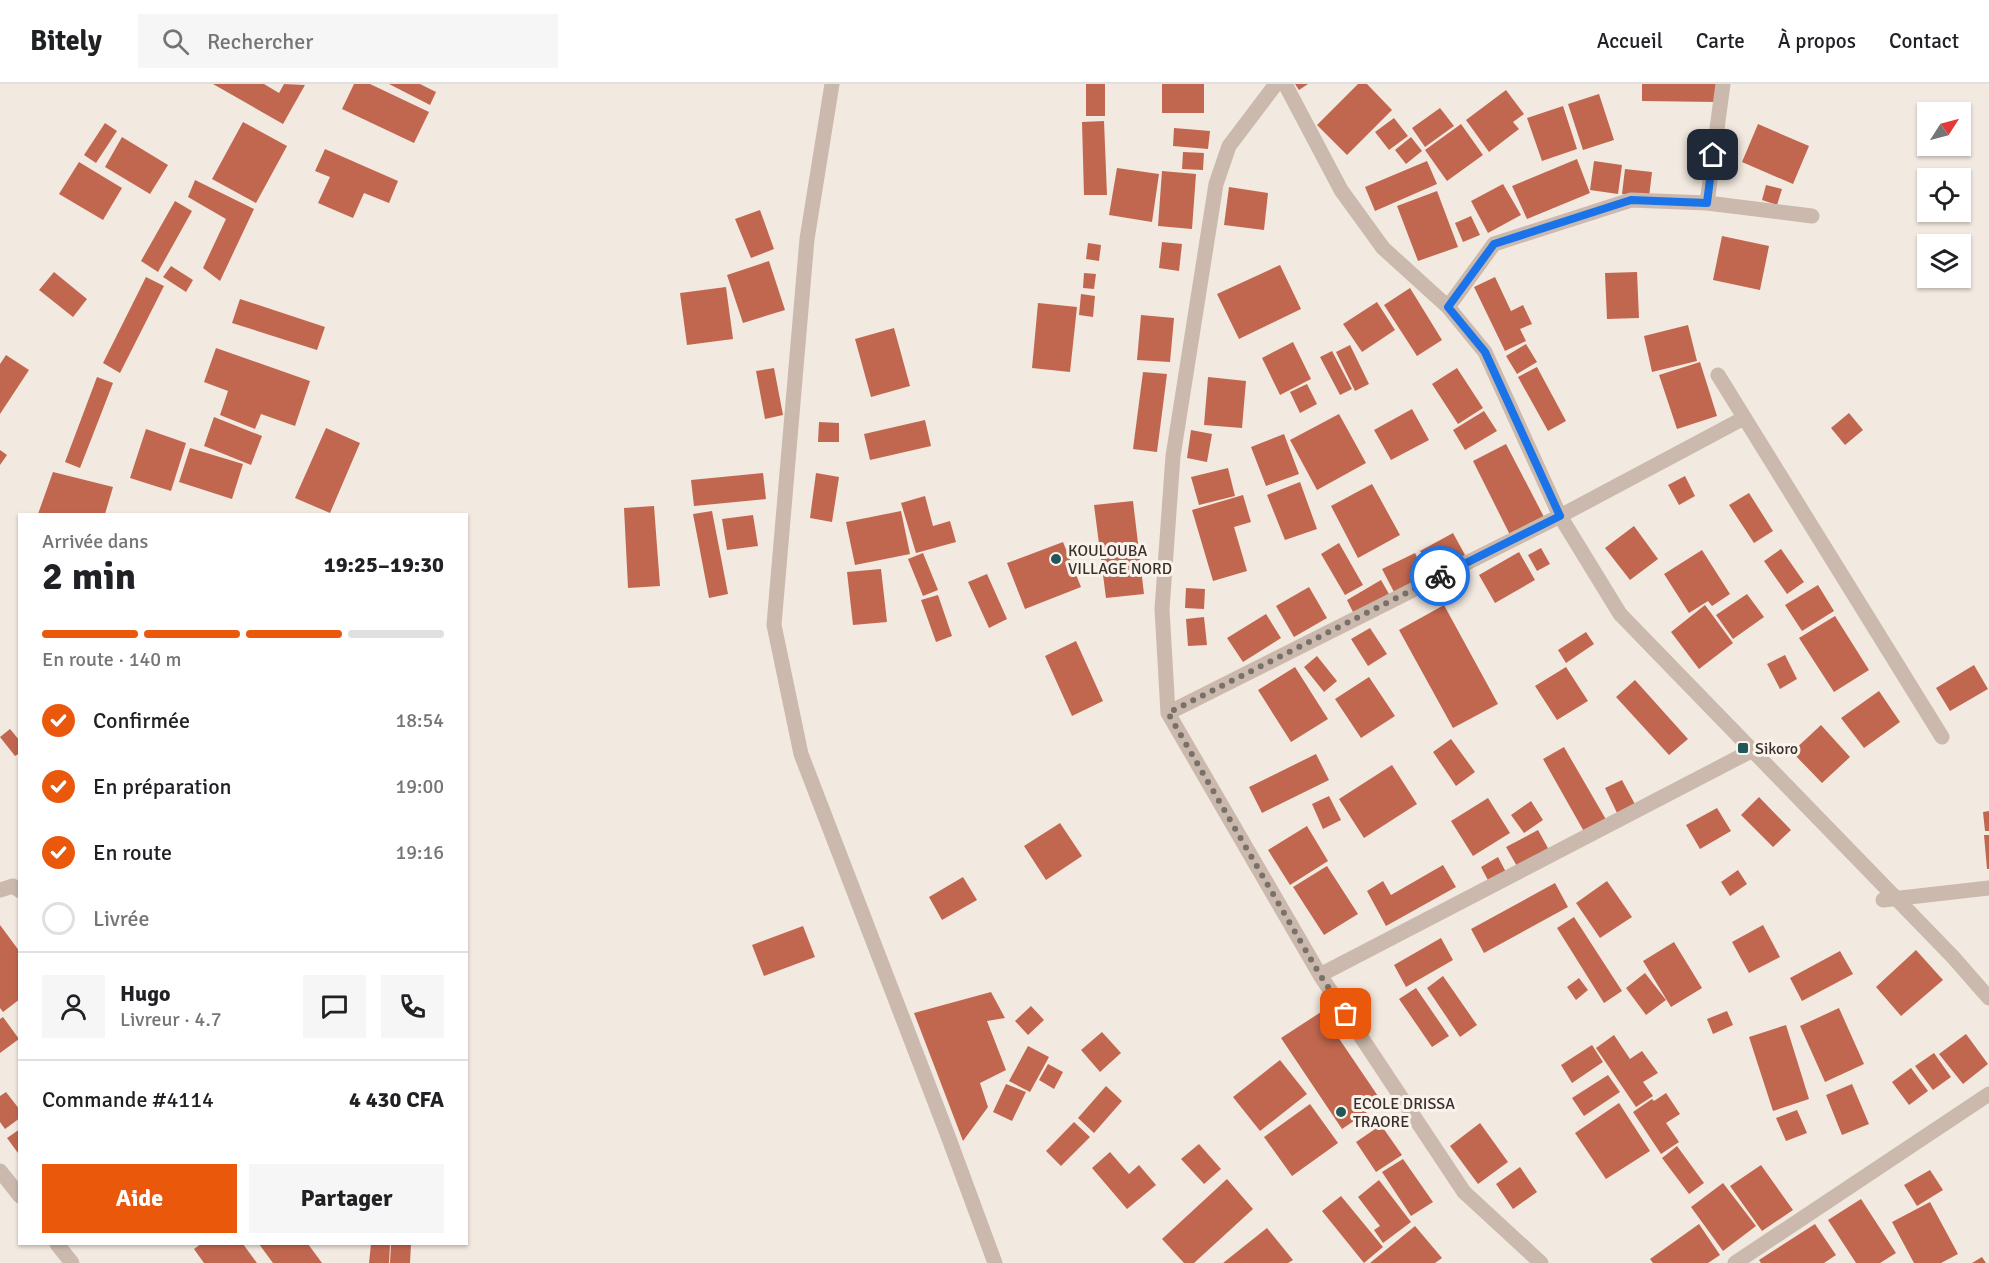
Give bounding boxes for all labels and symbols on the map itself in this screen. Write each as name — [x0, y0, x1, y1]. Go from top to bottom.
north arrow — [1917, 102, 1971, 156]
pin — [1687, 129, 1738, 180]
place label: KOULOUBA VILLAGE NORD — [1068, 541, 1172, 579]
courier — [1410, 546, 1470, 606]
marker: KOULOUBA VILLAGE NORD — [1049, 552, 1063, 566]
place label: Sikoro — [1755, 739, 1798, 759]
marker: Sikoro — [1736, 741, 1750, 755]
pin — [1320, 988, 1371, 1039]
place label: ECOLE DRISSA TRAORE — [1353, 1094, 1455, 1132]
marker: ECOLE DRISSA TRAORE — [1334, 1105, 1348, 1119]

